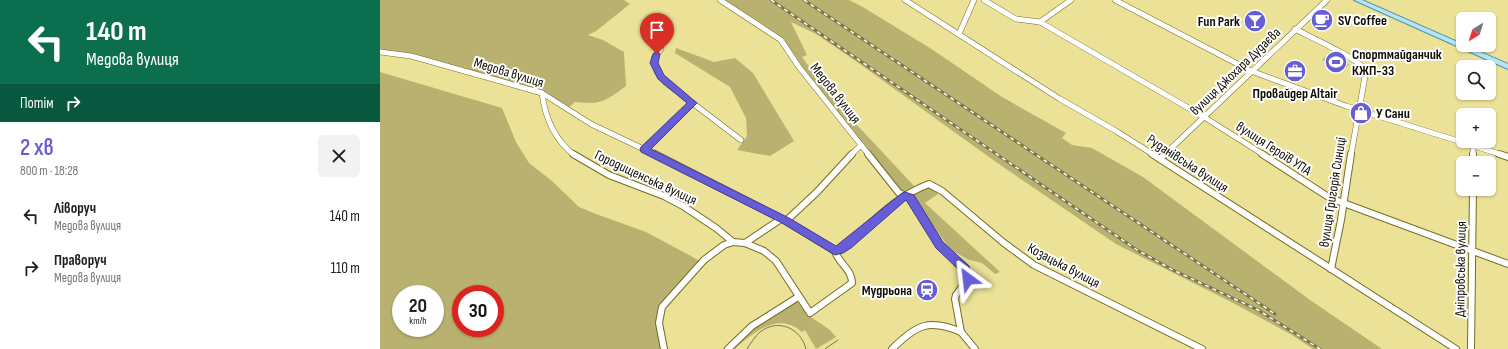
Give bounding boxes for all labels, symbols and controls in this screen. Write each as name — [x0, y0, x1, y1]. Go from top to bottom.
cafe icon: SV Coffee — [1309, 7, 1335, 33]
bar icon: Fun Park — [1242, 8, 1268, 34]
place label: SV Coffee — [1338, 12, 1387, 29]
north arrow — [1456, 12, 1496, 52]
map controls — [1456, 12, 1496, 196]
pin — [640, 13, 674, 54]
place label: Fun Park — [1198, 13, 1240, 30]
text: 140 m — [86, 15, 147, 48]
icon: left — [20, 16, 72, 68]
icon: arrive — [646, 19, 668, 41]
street label: вулиця Джохара Дудаєва — [1187, 24, 1284, 119]
place label: Спортмайданчик КЖП-33 — [1352, 46, 1442, 79]
text: Медова вулиця — [86, 49, 179, 70]
sports icon: Спортмайданчик КЖП-33 — [1323, 49, 1349, 75]
street label: Медова вулиця — [472, 54, 546, 91]
office icon: Провайдер Altair — [1282, 58, 1308, 84]
street label: Медова вулиця — [807, 60, 865, 127]
button: search — [1456, 60, 1496, 100]
place label: Провайдер Altair — [1253, 85, 1338, 102]
icon: right — [62, 92, 84, 114]
text: Потім — [20, 94, 54, 113]
shop icon: У Сани — [1348, 100, 1374, 126]
place label: У Сани — [1376, 105, 1410, 122]
button: + — [1456, 108, 1496, 148]
street label: вулиця Героїв УПА — [1233, 118, 1315, 180]
street label: Руданівська вулиця — [1144, 131, 1232, 196]
text: 2 хв — [20, 133, 54, 162]
button: close — [318, 135, 360, 177]
street label: вулиця Григорія Синиці — [1315, 136, 1350, 248]
street label: Городищенська вулиця — [592, 146, 700, 209]
button: − — [1456, 156, 1496, 196]
text: 800 m · 18:28 — [20, 163, 78, 179]
text: Ліворуч — [54, 199, 96, 218]
icon: left — [20, 205, 42, 227]
text: 140 m — [330, 207, 360, 226]
text: Медова вулиця — [54, 218, 121, 234]
street label: Дніпровська вулиця — [1451, 221, 1470, 317]
street label: Козацька вулиця — [1024, 239, 1103, 292]
text: Праворуч — [54, 251, 107, 270]
icon: right — [20, 257, 42, 279]
position arrow — [947, 258, 989, 300]
text: 110 m — [331, 259, 360, 278]
text: Медова вулиця — [54, 270, 121, 286]
station icon: Мудрьона — [914, 277, 940, 303]
place label: Мудрьона — [862, 282, 912, 299]
speed limit sign: 30 — [452, 285, 504, 337]
text: 20 — [409, 294, 427, 318]
text: km/h — [409, 315, 427, 327]

